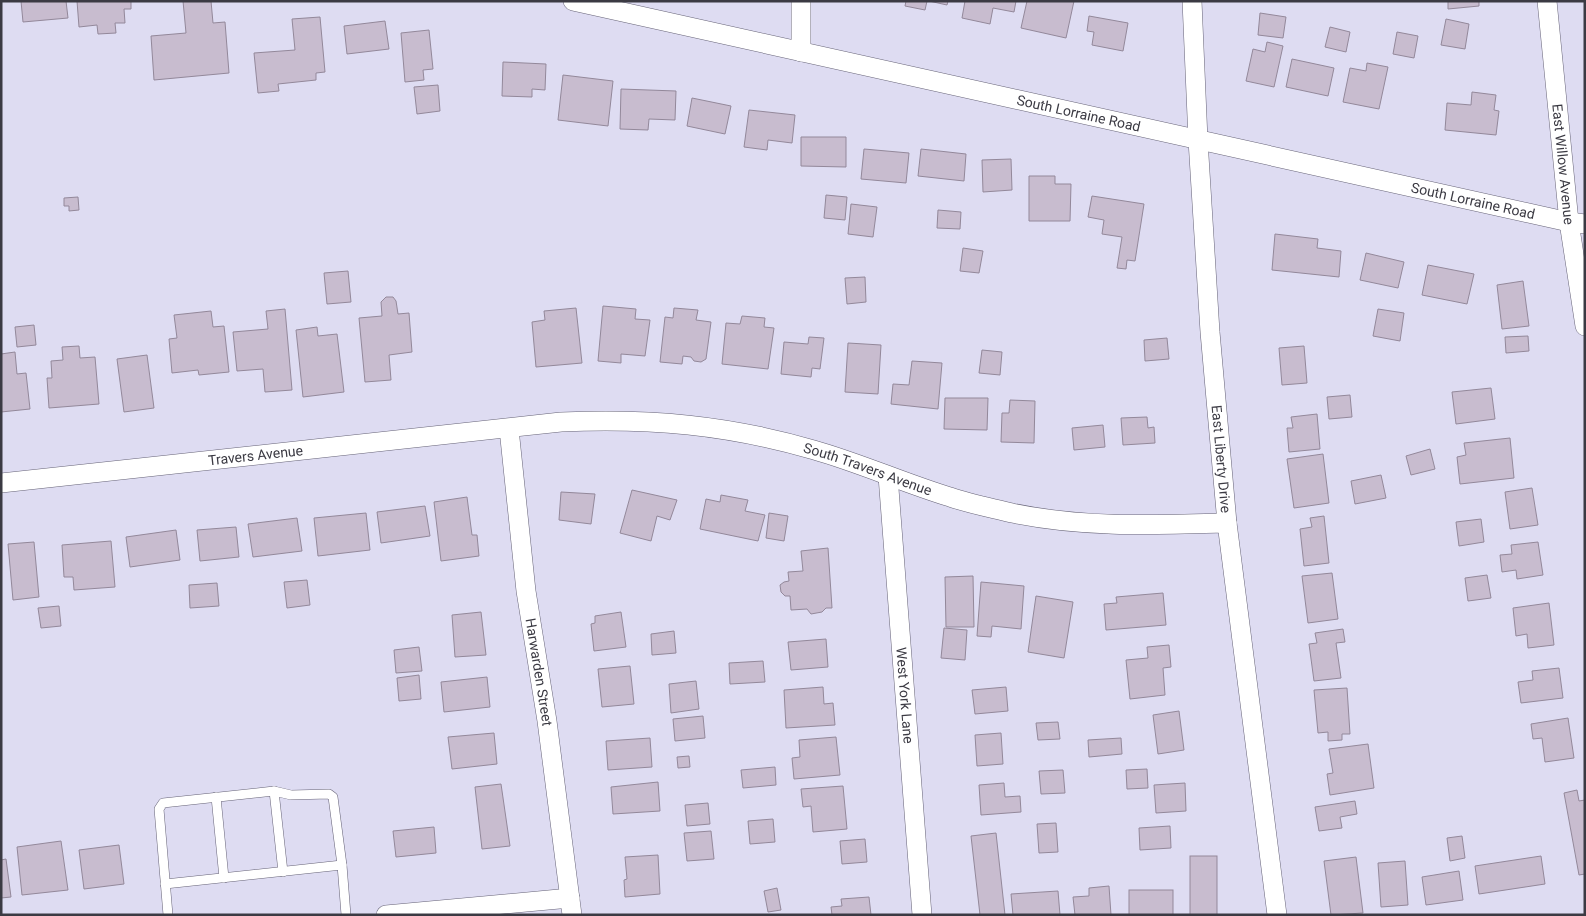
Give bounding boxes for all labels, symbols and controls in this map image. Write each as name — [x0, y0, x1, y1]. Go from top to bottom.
street label: South Lorraine Road — [1015, 92, 1142, 135]
street label: East Willow Avenue — [1549, 103, 1577, 225]
street label: South Lorraine Road — [1410, 179, 1537, 222]
street label: East Liberty Drive — [1209, 404, 1234, 514]
street label: South Travers Avenue — [802, 439, 934, 499]
street label: Travers Avenue — [207, 442, 304, 468]
street label: Harwarden Street — [523, 617, 556, 727]
street label: West York Lane — [893, 647, 917, 744]

